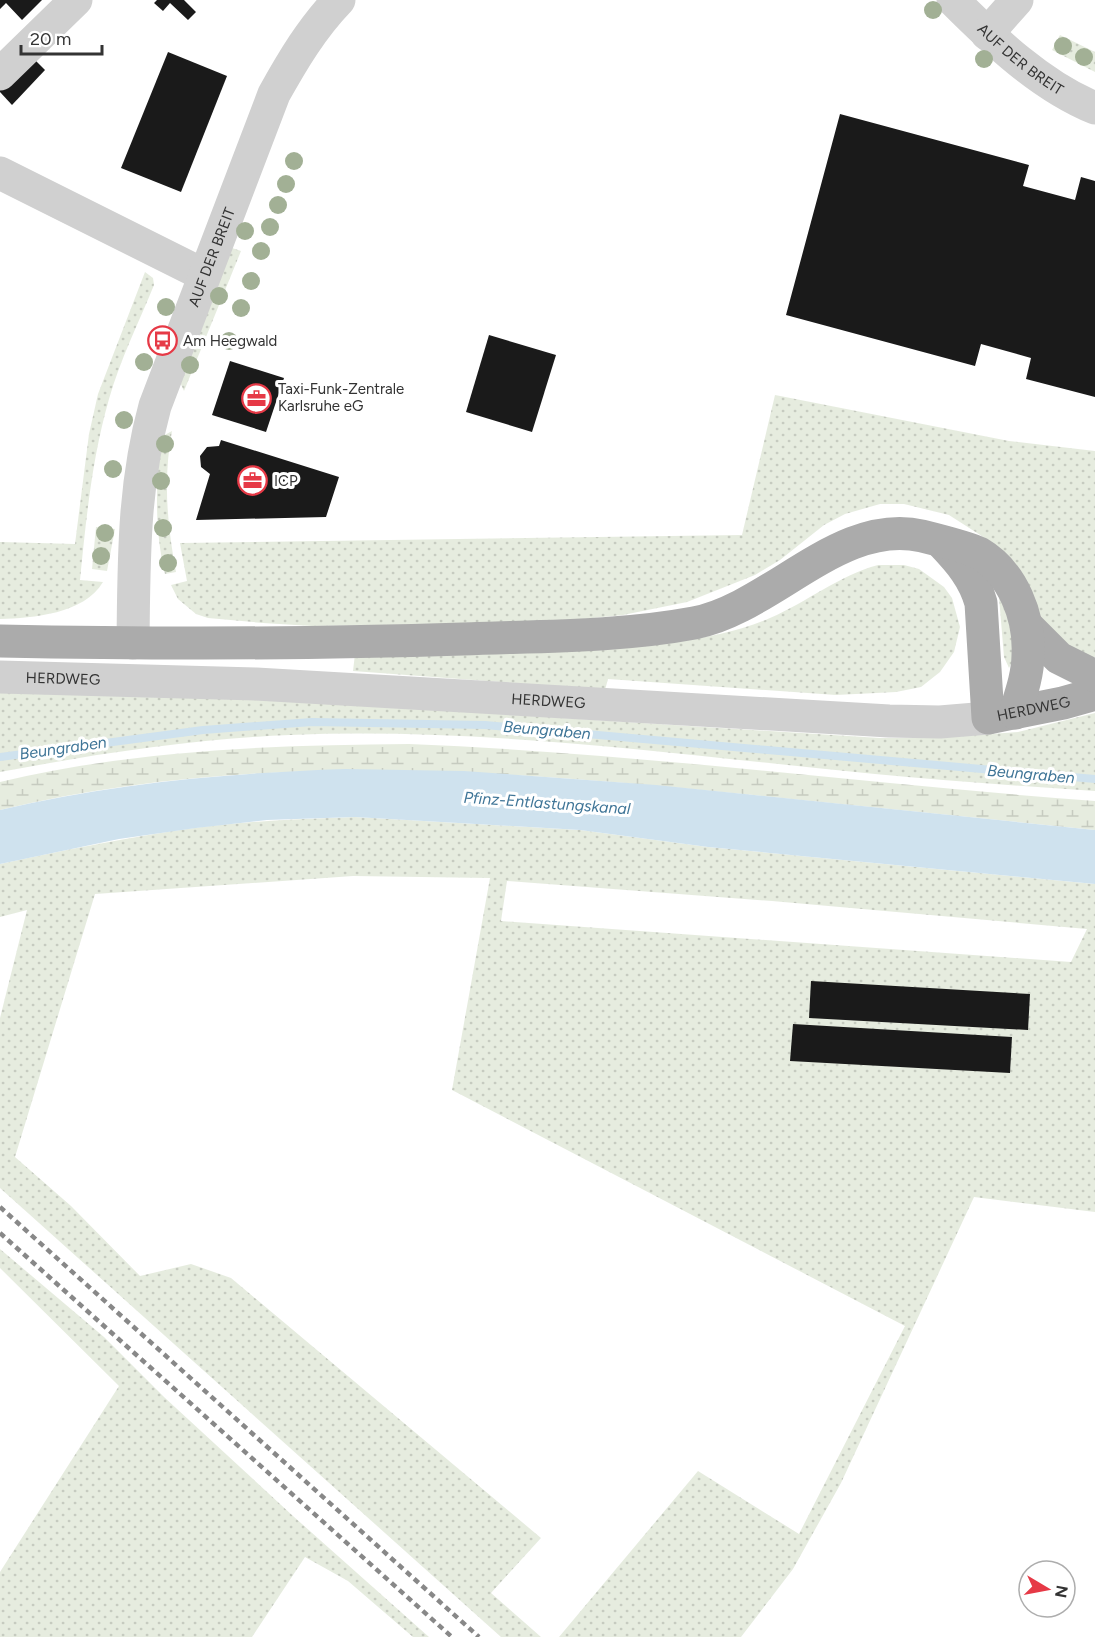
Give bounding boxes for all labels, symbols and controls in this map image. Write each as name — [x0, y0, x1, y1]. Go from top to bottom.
scale bar — [21, 18, 102, 56]
street label: AUF DER BREIT — [974, 20, 1067, 99]
text: 20 m — [30, 28, 71, 50]
street label: AUF DER BREIT — [185, 204, 239, 309]
bus stop icon: Am Heegwald — [146, 325, 178, 357]
place label: Am Heegwald — [183, 332, 277, 350]
place label: Taxi-Funk-Zentrale Karlsruhe eG — [278, 380, 404, 415]
office icon: Taxi-Funk-Zentrale Karlsruhe eG — [241, 382, 273, 414]
office icon: ICP — [237, 465, 269, 497]
place label: ICP — [274, 472, 298, 490]
street label: HERDWEG — [26, 669, 100, 689]
street label: HERDWEG — [511, 690, 586, 712]
street label: HERDWEG — [995, 692, 1072, 725]
water label: Beungraben — [502, 717, 592, 743]
water label: Beungraben — [18, 732, 108, 764]
water label: Beungraben — [986, 761, 1076, 787]
water label: Pfinz-Entlastungskanal — [463, 788, 631, 818]
north arrow — [1017, 1559, 1077, 1619]
text: N — [1051, 1584, 1072, 1599]

